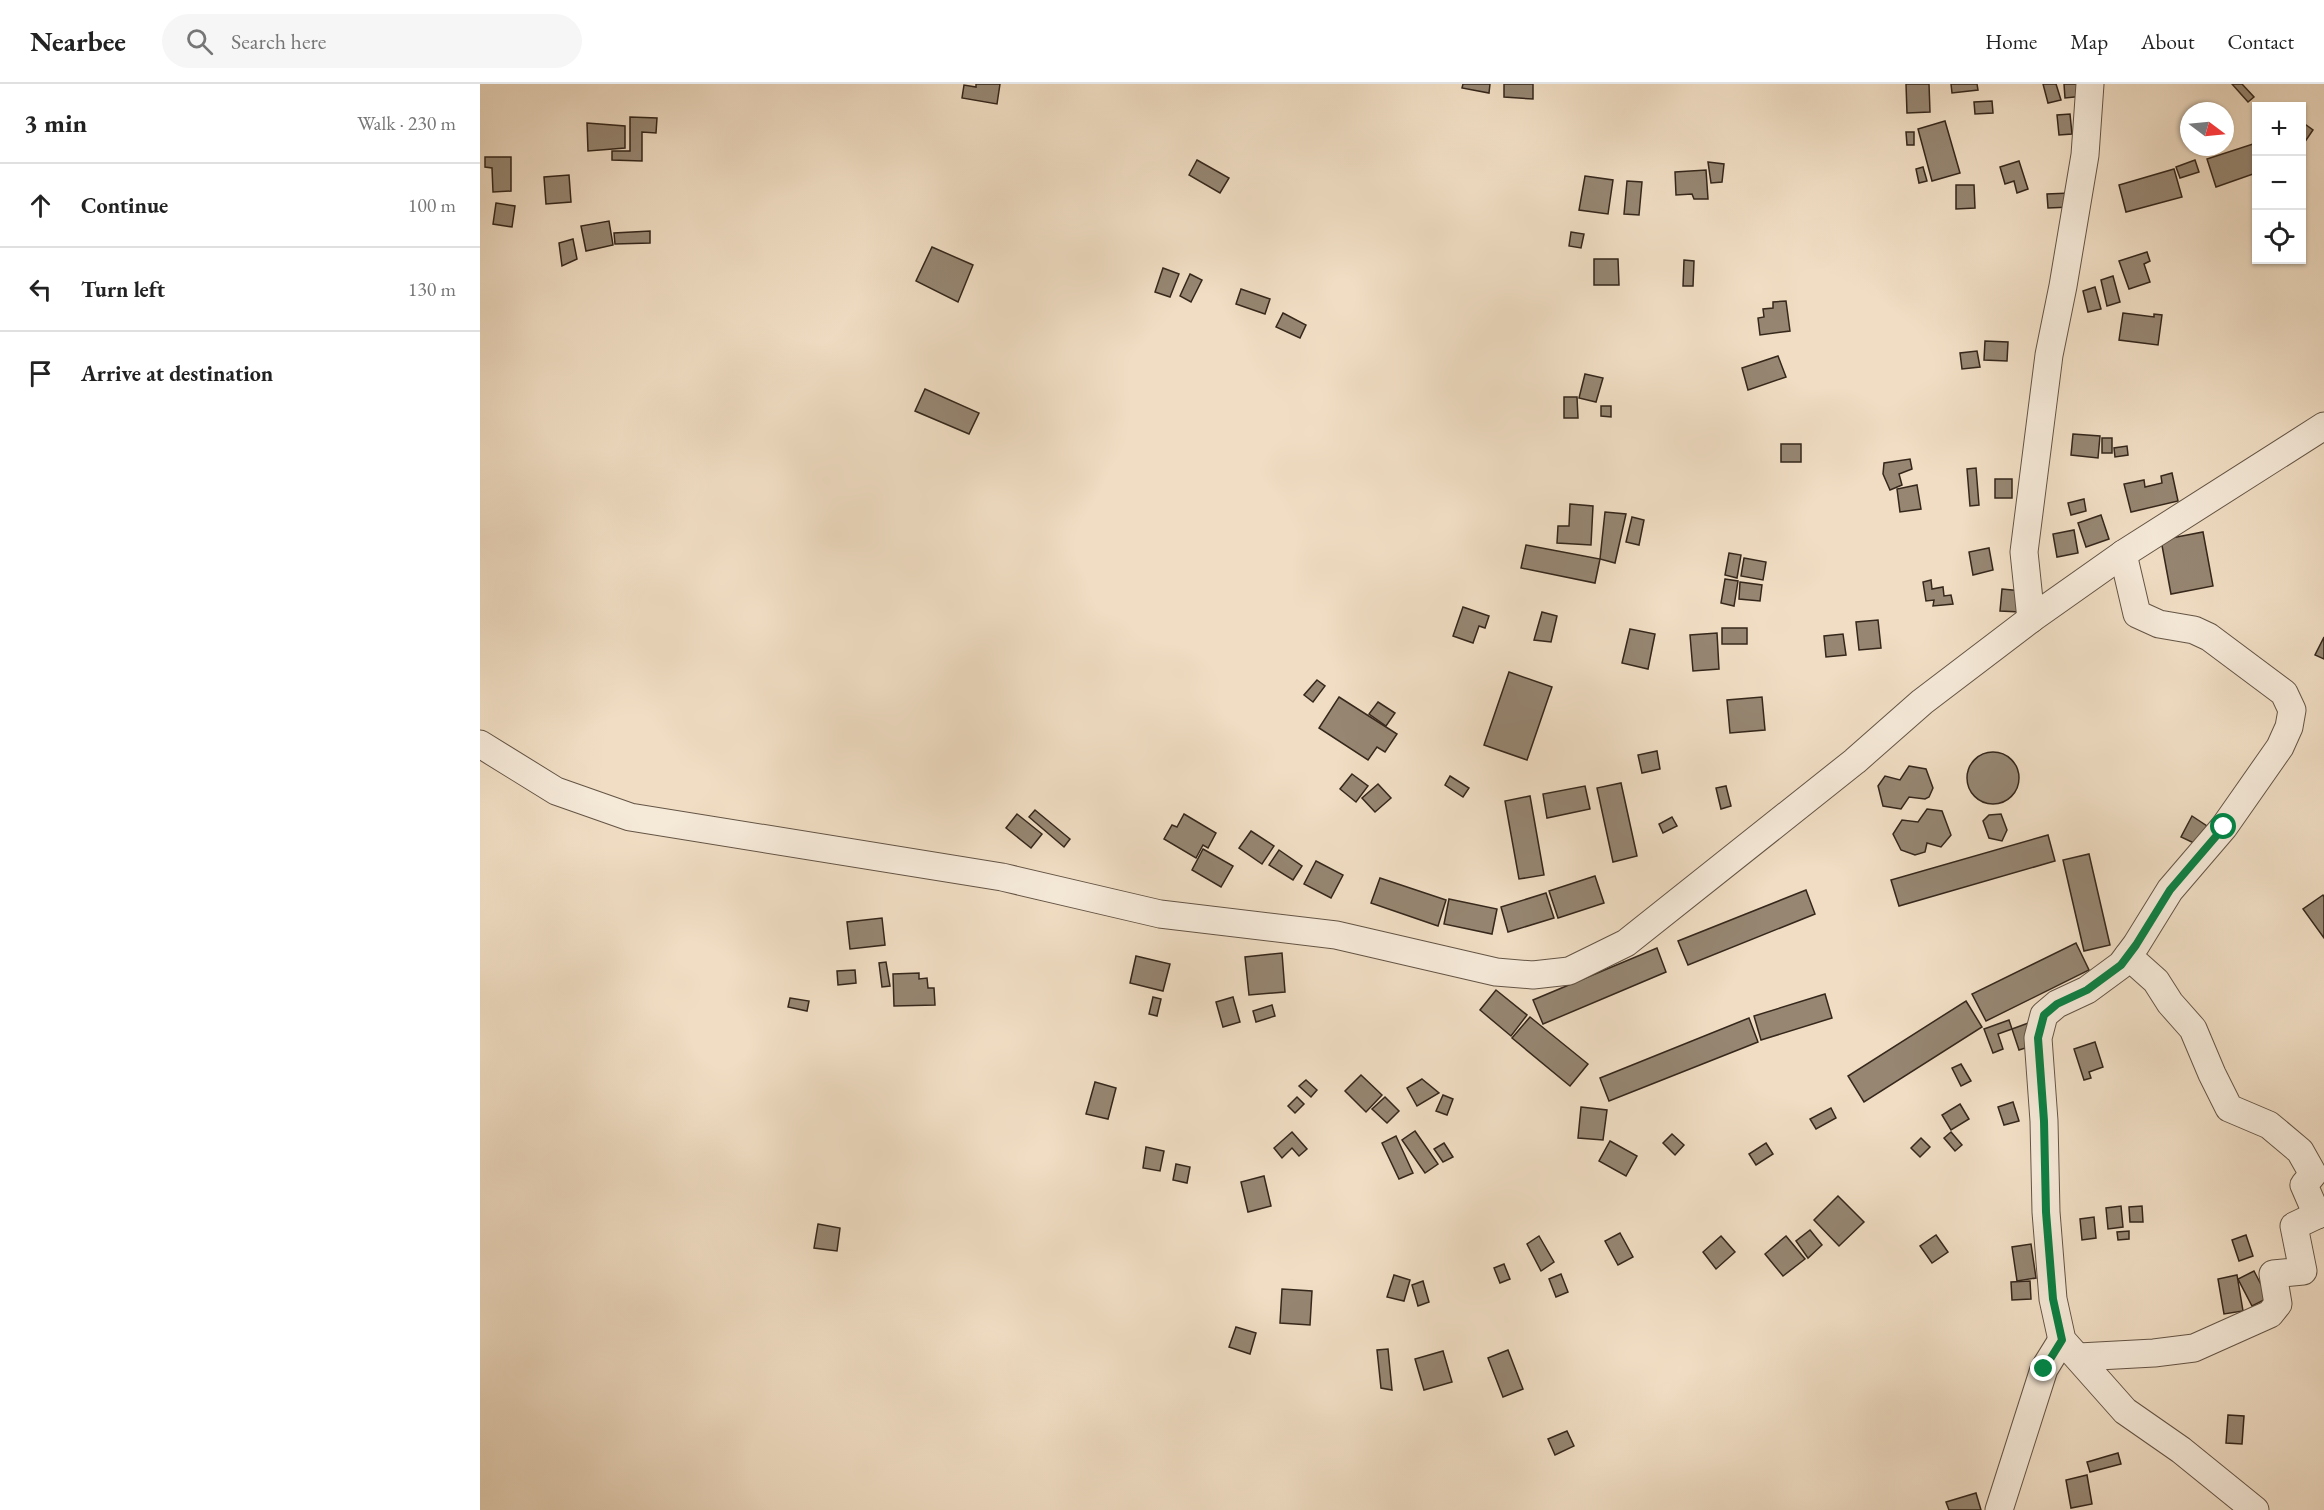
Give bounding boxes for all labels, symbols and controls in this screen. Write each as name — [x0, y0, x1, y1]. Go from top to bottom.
search box — [162, 14, 582, 68]
text: Nearbee — [30, 23, 126, 59]
icon: search — [183, 25, 216, 58]
text: Search here — [231, 27, 326, 56]
text: Home — [1985, 28, 2037, 55]
text: Map — [2070, 28, 2108, 55]
text: About — [2141, 28, 2194, 55]
text: Contact — [2227, 28, 2294, 55]
north arrow — [2180, 102, 2234, 156]
map controls — [2252, 102, 2306, 264]
button: + — [2252, 102, 2306, 156]
text: 3 min — [24, 106, 87, 140]
text: Walk · 230 m — [357, 110, 456, 136]
button: − — [2252, 156, 2306, 210]
icon: ahead — [24, 189, 57, 222]
text: Continue — [81, 191, 168, 220]
text: 100 m — [408, 192, 456, 218]
button: locate — [2252, 210, 2306, 264]
icon: left — [24, 273, 57, 306]
text: Turn left — [81, 275, 165, 304]
text: 130 m — [408, 276, 456, 302]
icon: arrive — [24, 357, 57, 390]
text: Arrive at destination — [81, 359, 273, 388]
route start — [2210, 813, 2236, 839]
route end — [2030, 1355, 2056, 1381]

